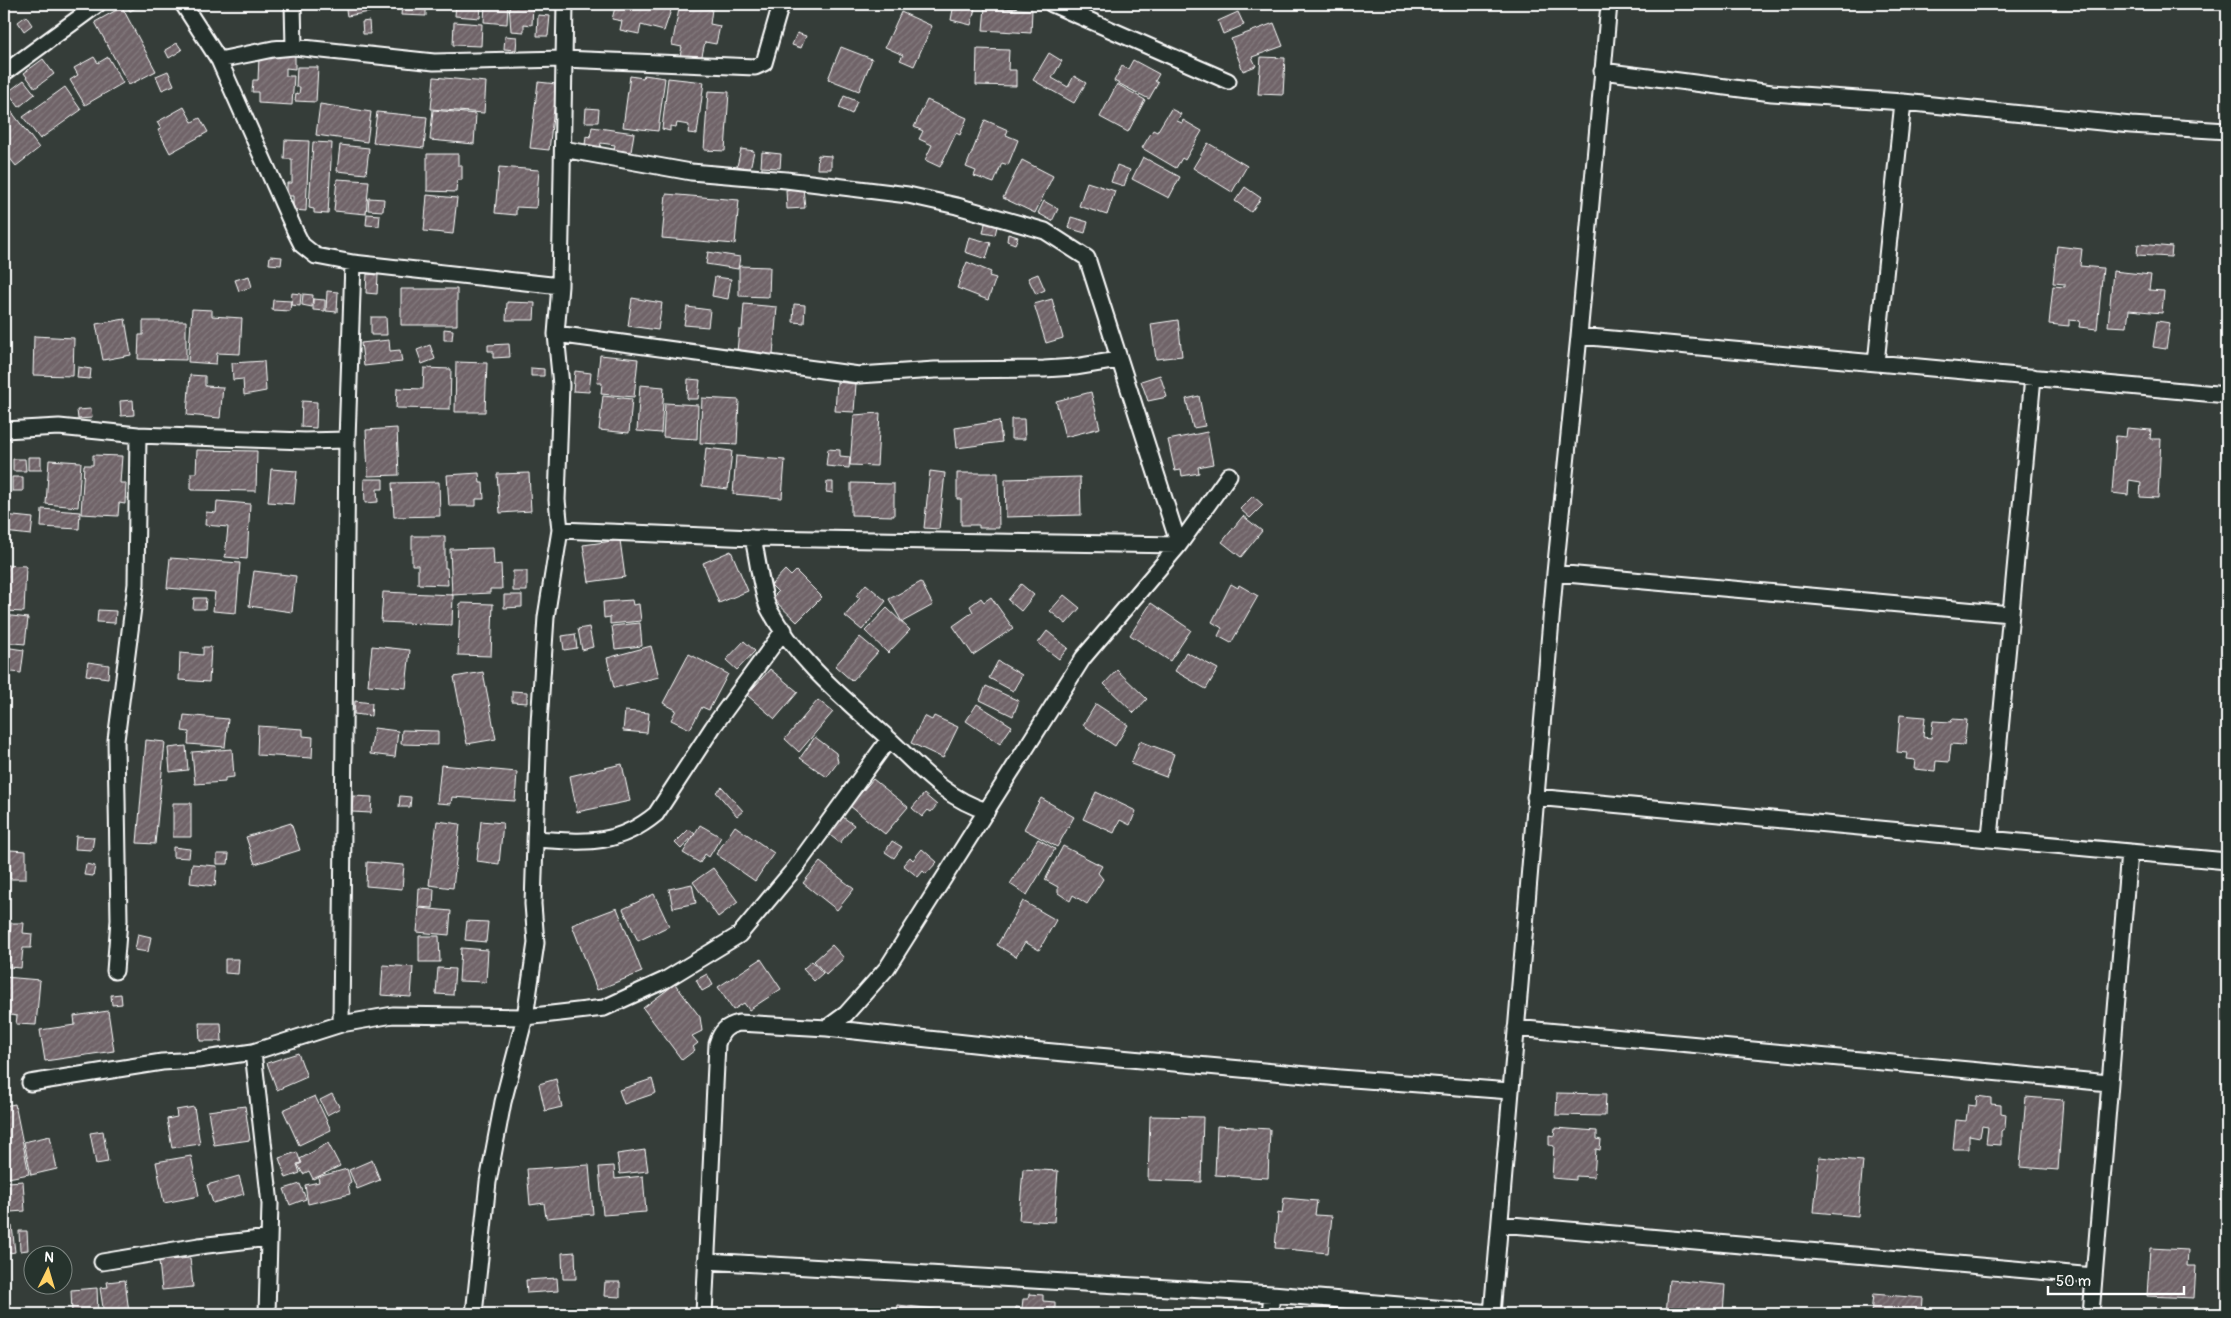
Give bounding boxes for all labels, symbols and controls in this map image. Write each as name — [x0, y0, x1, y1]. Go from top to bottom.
north arrow — [22, 1246, 72, 1296]
text: N — [44, 1249, 55, 1266]
scale bar — [2048, 1263, 2185, 1295]
text: 50 m — [2056, 1272, 2091, 1291]

